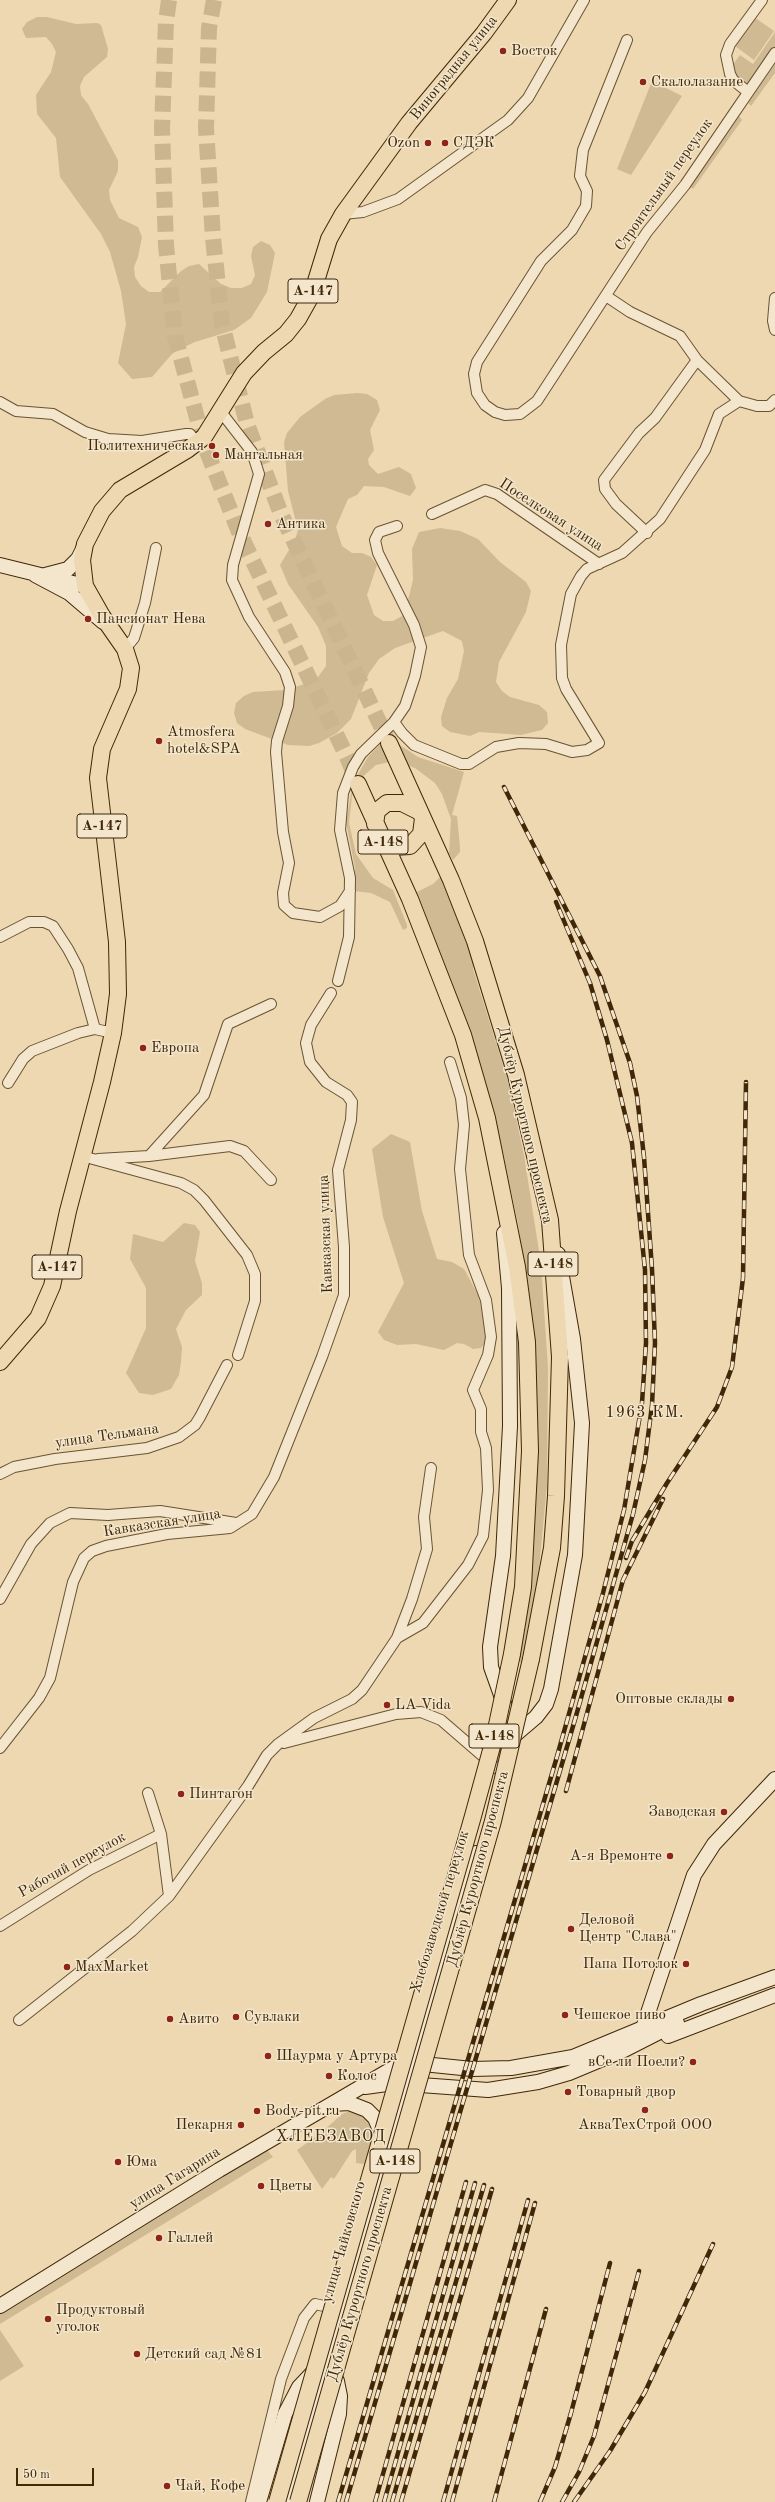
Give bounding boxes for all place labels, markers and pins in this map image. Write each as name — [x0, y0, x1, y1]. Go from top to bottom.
place label: Восток — [511, 42, 557, 60]
marker: Восток — [498, 46, 508, 56]
place label: Скалолазание — [651, 73, 743, 91]
marker: Скалолазание — [638, 77, 648, 87]
place label: Ozon — [387, 134, 420, 152]
place label: СДЭК — [453, 134, 495, 152]
marker: Ozon — [423, 138, 433, 148]
marker: СДЭК — [440, 138, 450, 148]
place label: Политехническая — [87, 437, 204, 455]
marker: Политехническая — [207, 441, 217, 451]
place label: Мангальная — [224, 446, 303, 464]
marker: Мангальная — [211, 450, 221, 460]
place label: Антика — [276, 515, 326, 533]
marker: Антика — [263, 519, 273, 529]
place label: Пансионат Нева — [96, 610, 206, 628]
marker: Пансионат Нева — [83, 614, 93, 624]
place label: Atmosfera hotel&SPA — [167, 723, 240, 758]
marker: Atmosfera hotel&SPA — [154, 736, 164, 746]
place label: Европа — [151, 1039, 199, 1057]
marker: Европа — [138, 1043, 148, 1053]
place label: Оптовые склады — [615, 1690, 723, 1708]
marker: Оптовые склады — [726, 1694, 736, 1704]
place label: LA Vida — [395, 1696, 451, 1714]
marker: LA Vida — [382, 1700, 392, 1710]
place label: Пинтагон — [189, 1785, 253, 1803]
marker: Пинтагон — [176, 1789, 186, 1799]
place label: Заводская — [648, 1803, 716, 1821]
marker: Заводская — [719, 1807, 729, 1817]
place label: А-я Времонте — [570, 1847, 662, 1865]
marker: А-я Времонте — [665, 1851, 675, 1861]
place label: Деловой Центр "Слава" — [579, 1911, 677, 1946]
marker: Деловой Центр "Слава" — [566, 1924, 576, 1934]
place label: Папа Потолок — [583, 1955, 678, 1973]
place label: MaxMarket — [75, 1958, 149, 1976]
marker: Папа Потолок — [681, 1959, 691, 1969]
marker: MaxMarket — [62, 1962, 72, 1972]
place label: Чешское пиво — [573, 2006, 666, 2024]
place label: Сувлаки — [244, 2008, 300, 2026]
place label: Авито — [178, 2010, 219, 2028]
marker: Чешское пиво — [560, 2010, 570, 2020]
marker: Сувлаки — [231, 2012, 241, 2022]
marker: Авито — [165, 2014, 175, 2024]
place label: Шаурма у Артура — [276, 2047, 397, 2065]
marker: Шаурма у Артура — [263, 2051, 273, 2061]
place label: вСе ли Поели? — [588, 2053, 685, 2071]
marker: вСе ли Поели? — [688, 2057, 698, 2067]
place label: Колос — [337, 2067, 377, 2085]
marker: Колос — [324, 2071, 334, 2081]
place label: Товарный двор — [576, 2083, 676, 2101]
marker: Товарный двор — [563, 2087, 573, 2097]
place label: Body-pit.ru — [265, 2102, 340, 2120]
marker: АкваТехСтрой ООО — [640, 2105, 650, 2115]
marker: Body-pit.ru — [252, 2106, 262, 2116]
place label: Пекарня — [176, 2116, 233, 2134]
place label: АкваТехСтрой ООО — [578, 2116, 712, 2134]
marker: Пекарня — [236, 2120, 246, 2130]
place label: Юма — [126, 2153, 157, 2171]
marker: Юма — [113, 2157, 123, 2167]
place label: Цветы — [269, 2177, 312, 2195]
marker: Цветы — [256, 2181, 266, 2191]
place label: Галлей — [167, 2229, 213, 2247]
marker: Галлей — [154, 2233, 164, 2243]
place label: Продуктовый уголок — [56, 2301, 145, 2336]
marker: Продуктовый уголок — [43, 2314, 53, 2324]
place label: Детский сад №81 — [145, 2345, 263, 2363]
marker: Детский сад №81 — [132, 2349, 142, 2359]
place label: Чай, Кофе — [175, 2477, 245, 2495]
marker: Чай, Кофе — [162, 2481, 172, 2491]

